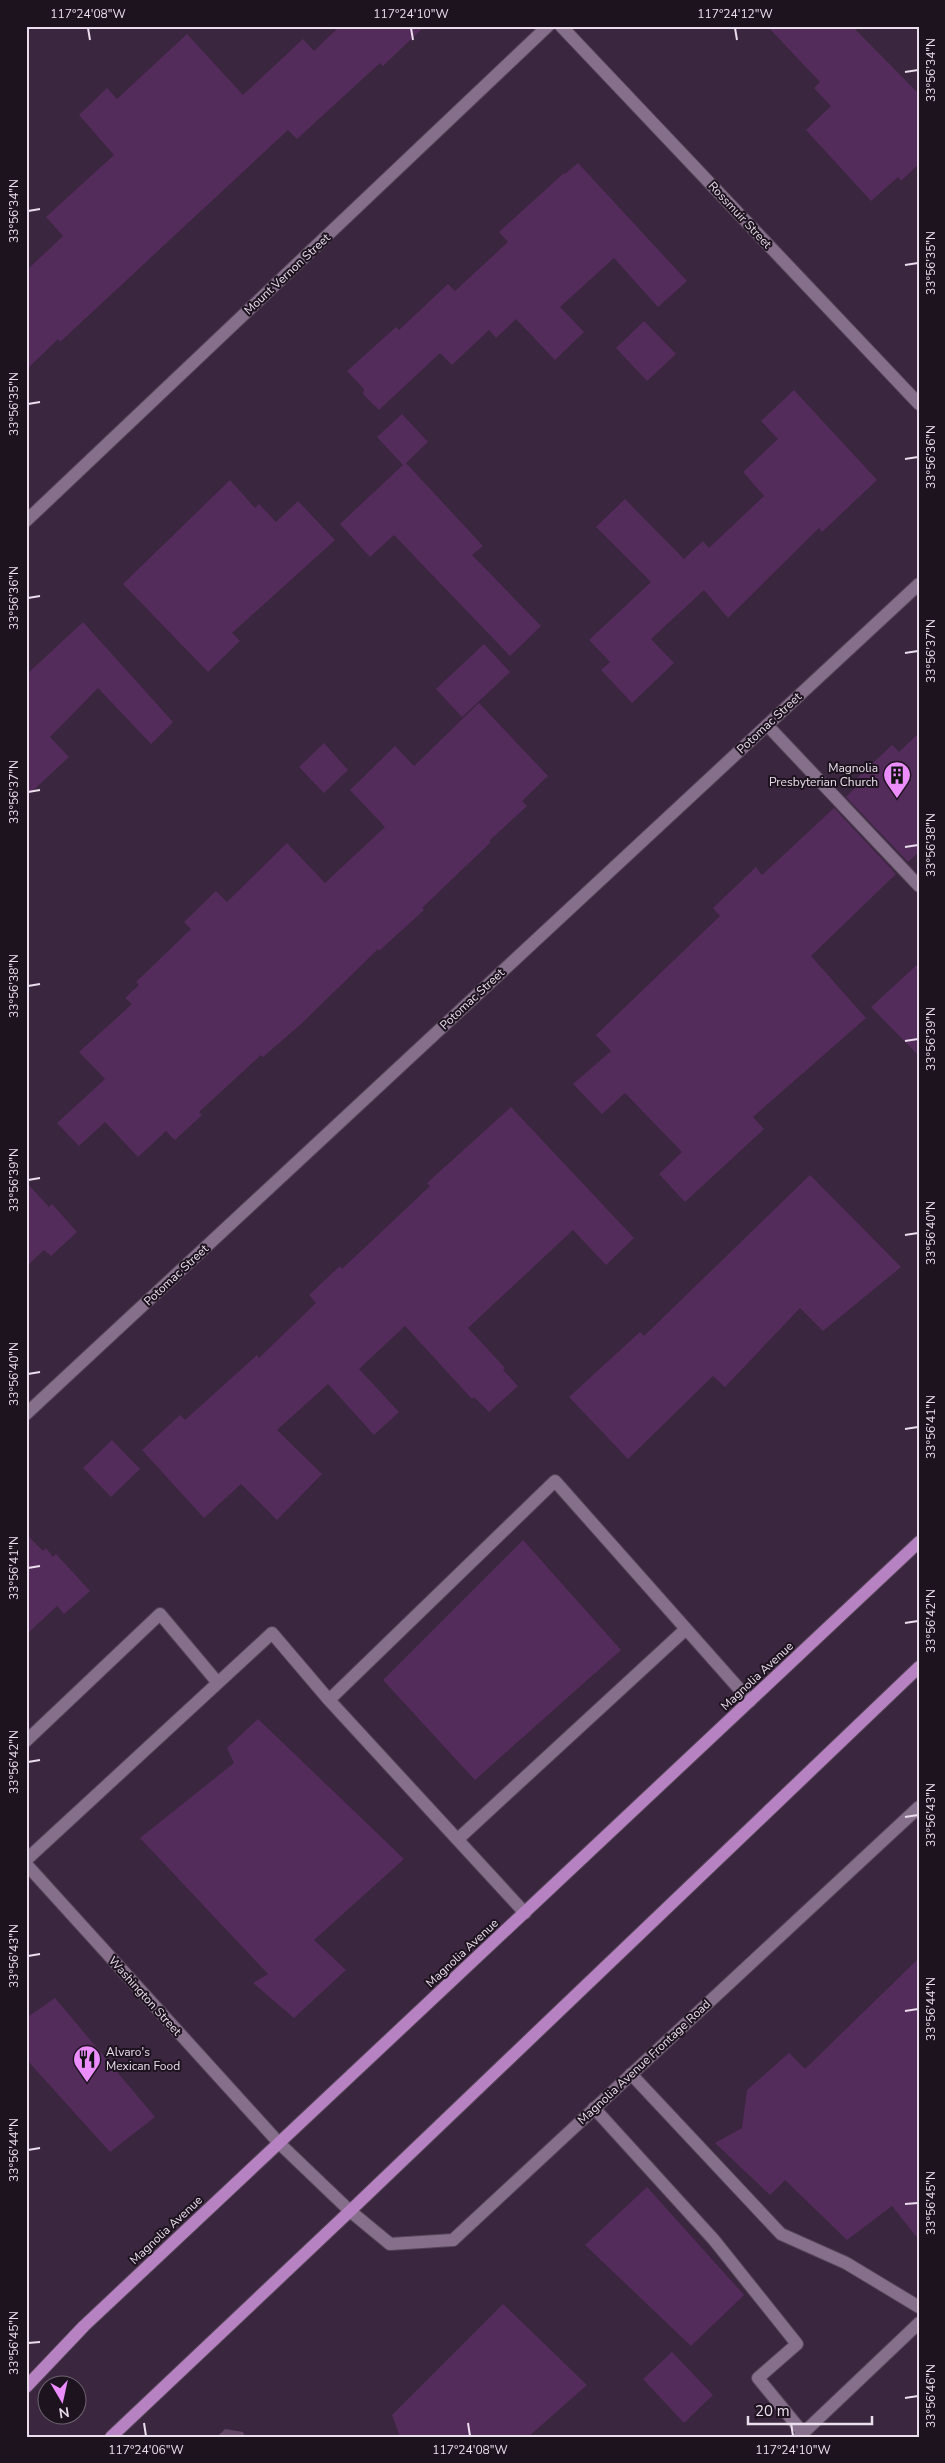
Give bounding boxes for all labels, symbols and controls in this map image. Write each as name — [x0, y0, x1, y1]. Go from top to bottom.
text: 117°24'08"W — [50, 6, 126, 22]
text: 117°24'10"W — [373, 6, 449, 22]
text: 117°24'12"W — [697, 6, 773, 22]
text: 33°56'34"N — [923, 38, 939, 102]
street label: Rossmuir Street — [705, 178, 776, 252]
text: 33°56'34"N — [6, 179, 22, 243]
street label: Mount Vernon Street — [241, 229, 334, 318]
text: 33°56'35"N — [923, 231, 939, 295]
text: 33°56'35"N — [6, 372, 22, 436]
text: 33°56'36"N — [923, 425, 939, 489]
text: 33°56'36"N — [6, 566, 22, 630]
text: 33°56'37"N — [923, 619, 939, 683]
street label: Potomac Street — [733, 688, 805, 757]
text: 33°56'37"N — [6, 760, 22, 824]
place label: Magnolia Presbyterian Church — [769, 760, 878, 790]
building icon: Magnolia Presbyterian Church — [882, 760, 912, 799]
text: 33°56'38"N — [923, 813, 939, 877]
text: 33°56'38"N — [6, 954, 22, 1018]
street label: Potomac Street — [436, 964, 508, 1033]
text: 33°56'39"N — [923, 1007, 939, 1071]
text: 33°56'39"N — [6, 1148, 22, 1212]
text: 33°56'40"N — [923, 1201, 939, 1265]
street label: Potomac Street — [140, 1240, 212, 1309]
text: 33°56'40"N — [6, 1342, 22, 1406]
text: 33°56'41"N — [923, 1395, 939, 1459]
text: 33°56'41"N — [6, 1536, 22, 1600]
text: 33°56'42"N — [923, 1589, 939, 1653]
street label: Magnolia Avenue — [717, 1638, 797, 1714]
text: 33°56'42"N — [6, 1730, 22, 1794]
text: 33°56'43"N — [923, 1783, 939, 1847]
street label: Magnolia Avenue — [422, 1915, 502, 1991]
text: 33°56'43"N — [6, 1924, 22, 1988]
street label: Washington Street — [105, 1953, 185, 2040]
text: 33°56'44"N — [923, 1977, 939, 2041]
street label: Magnolia Avenue Frontage Road — [574, 1996, 714, 2128]
restaurant icon: Alvaro's Mexican Food — [72, 2044, 102, 2083]
place label: Alvaro's Mexican Food — [106, 2044, 180, 2074]
text: 33°56'44"N — [6, 2118, 22, 2182]
text: 33°56'45"N — [923, 2171, 939, 2235]
street label: Magnolia Avenue — [126, 2192, 206, 2268]
text: 33°56'45"N — [6, 2311, 22, 2375]
text: 33°56'46"N — [923, 2364, 939, 2428]
north arrow — [38, 2376, 88, 2426]
scale bar — [748, 2393, 871, 2425]
text: 20 m — [755, 2401, 790, 2421]
text: N — [57, 2402, 71, 2423]
text: 117°24'06"W — [108, 2442, 184, 2458]
text: 117°24'08"W — [432, 2442, 508, 2458]
text: 117°24'10"W — [755, 2442, 831, 2458]

